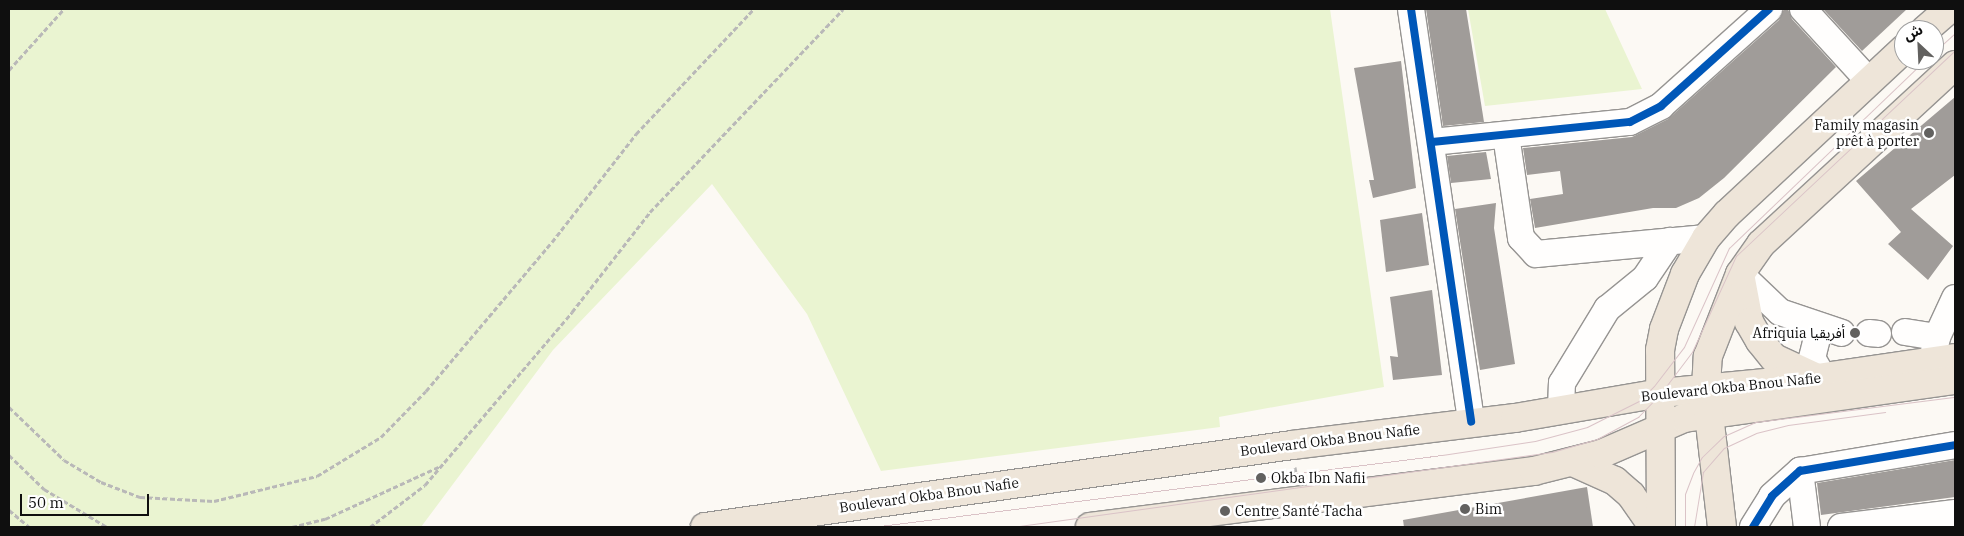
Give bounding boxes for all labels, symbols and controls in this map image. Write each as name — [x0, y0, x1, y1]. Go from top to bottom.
north arrow — [1894, 20, 1944, 70]
text: ش — [1901, 20, 1926, 45]
place label: Family magasin prêt à porter — [1814, 117, 1919, 150]
marker: Family magasin prêt à porter — [1923, 127, 1935, 139]
place label: Afriquia أفريقيا — [1753, 325, 1845, 341]
marker: Afriquia أفريقيا — [1849, 327, 1861, 339]
street label: Boulevard Okba Bnou Nafie — [1640, 369, 1822, 405]
street label: Boulevard Okba Bnou Nafie — [1239, 421, 1421, 459]
place label: Okba Ibn Nafii — [1271, 470, 1366, 486]
marker: Okba Ibn Nafii — [1255, 472, 1267, 484]
street label: Boulevard Okba Bnou Nafie — [838, 474, 1020, 516]
scale bar — [22, 484, 151, 516]
text: 50 m — [28, 493, 64, 512]
place label: Bim — [1475, 501, 1502, 517]
place label: Centre Santé Tacha — [1235, 503, 1363, 519]
marker: Bim — [1459, 503, 1471, 515]
marker: Centre Santé Tacha — [1219, 505, 1231, 517]

